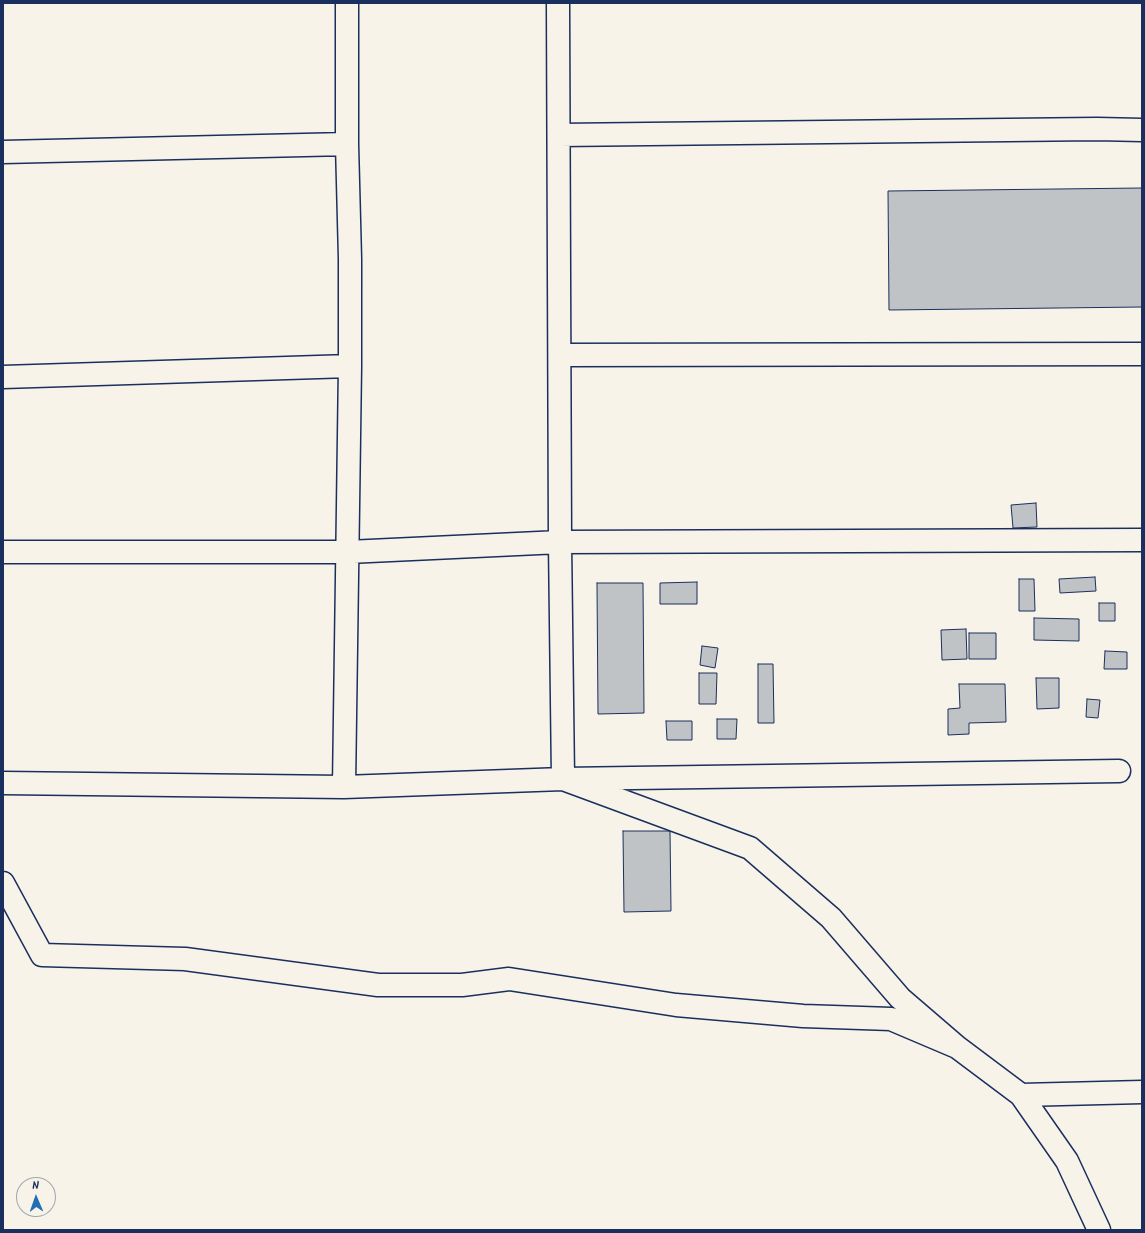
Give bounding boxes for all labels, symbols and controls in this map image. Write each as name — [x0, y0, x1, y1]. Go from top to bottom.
north arrow — [16, 1177, 56, 1217]
text: N — [32, 1177, 39, 1195]

